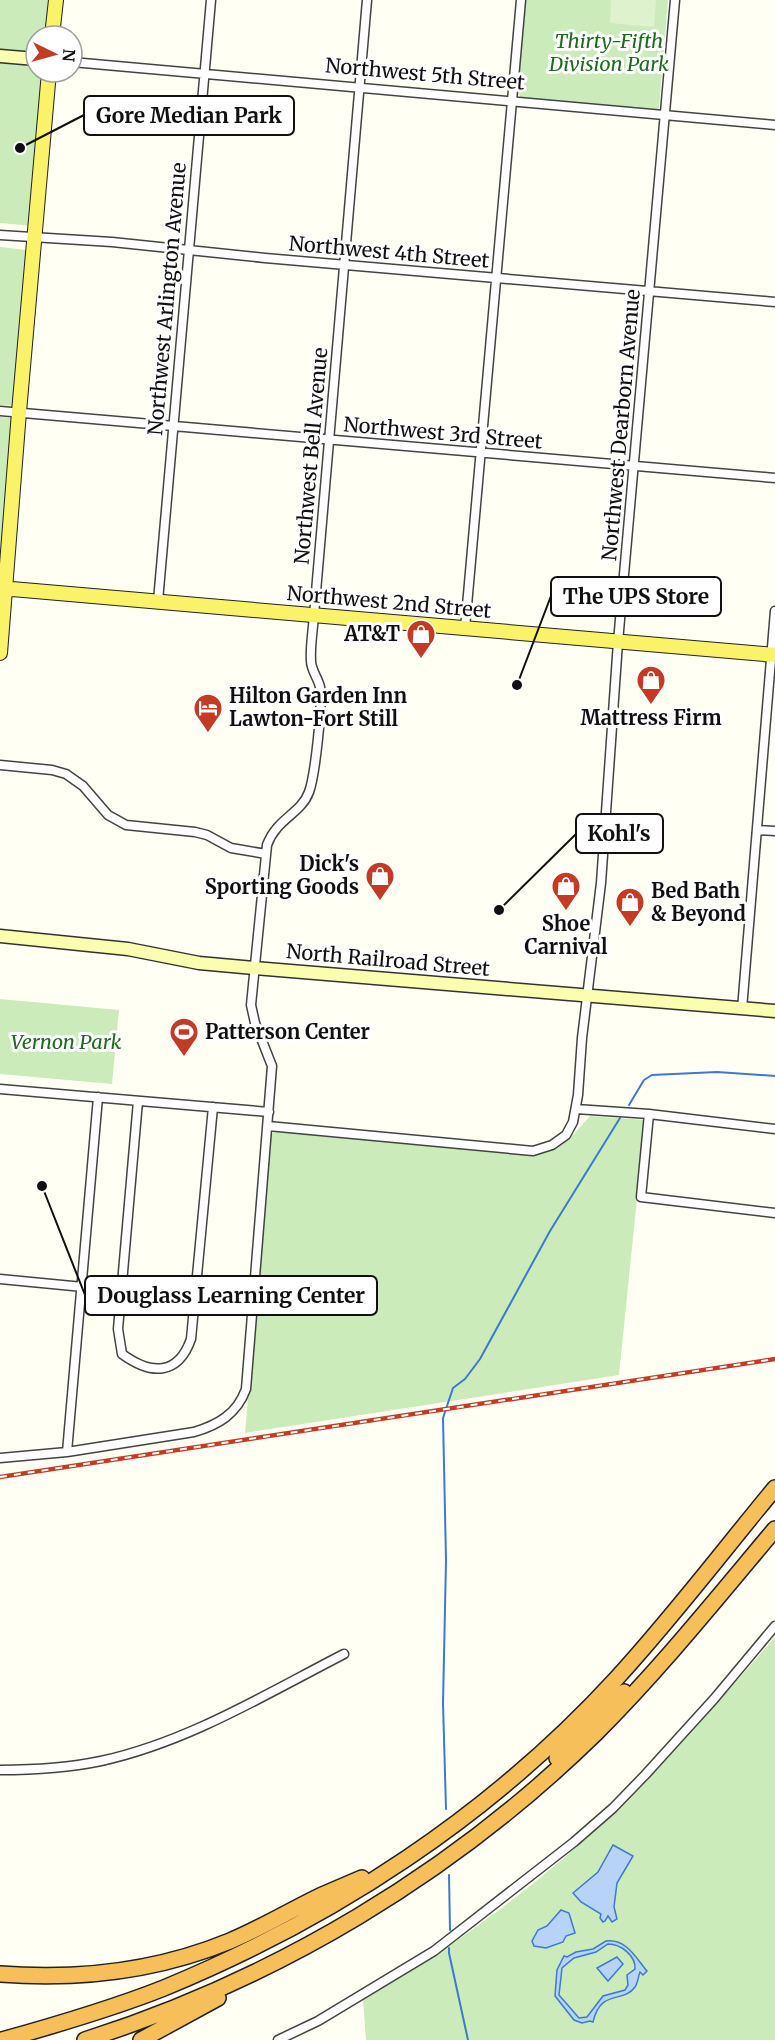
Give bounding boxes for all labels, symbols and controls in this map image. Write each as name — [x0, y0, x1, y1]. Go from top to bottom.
north arrow — [24, 24, 84, 84]
park label: Thirty-Fifth Division Park — [548, 28, 669, 76]
text: N — [58, 48, 79, 63]
street label: Northwest 5th Street — [324, 52, 526, 95]
callout: Gore Median Park — [84, 96, 294, 135]
text: Gore Median Park — [96, 102, 282, 129]
street label: Northwest Arlington Avenue — [142, 161, 191, 437]
street label: Northwest 4th Street — [288, 230, 490, 273]
street label: Northwest Dearborn Avenue — [596, 288, 645, 562]
street label: Northwest Bell Avenue — [289, 346, 332, 566]
street label: Northwest 3rd Street — [343, 411, 544, 454]
callout: The UPS Store — [551, 577, 721, 616]
street label: Northwest 2nd Street — [286, 580, 493, 623]
text: The UPS Store — [563, 583, 709, 610]
shop icon: AT&T — [405, 618, 437, 660]
place label: AT&T — [343, 621, 400, 646]
shop icon: Mattress Firm — [635, 664, 667, 706]
place label: Hilton Garden Inn Lawton-Fort Still — [229, 683, 407, 731]
hotel icon: Hilton Garden Inn Lawton-Fort Still — [192, 692, 224, 734]
place label: Mattress Firm — [580, 705, 722, 730]
callout: Kohl's — [576, 814, 663, 853]
text: Kohl's — [587, 820, 651, 847]
place label: Dick's Sporting Goods — [205, 851, 359, 899]
shop icon: Dick's Sporting Goods — [364, 860, 396, 902]
shop icon: Shoe Carnival — [550, 870, 582, 912]
place label: Bed Bath & Beyond — [651, 878, 746, 926]
shop icon: Bed Bath & Beyond — [614, 886, 646, 928]
place label: Shoe Carnival — [524, 911, 608, 959]
street label: North Railroad Street — [285, 938, 491, 981]
sports icon: Patterson Center — [168, 1016, 200, 1058]
place label: Patterson Center — [205, 1019, 370, 1044]
park label: Vernon Park — [11, 1029, 121, 1054]
callout: Douglass Learning Center — [85, 1276, 377, 1315]
text: Douglass Learning Center — [97, 1282, 365, 1309]

